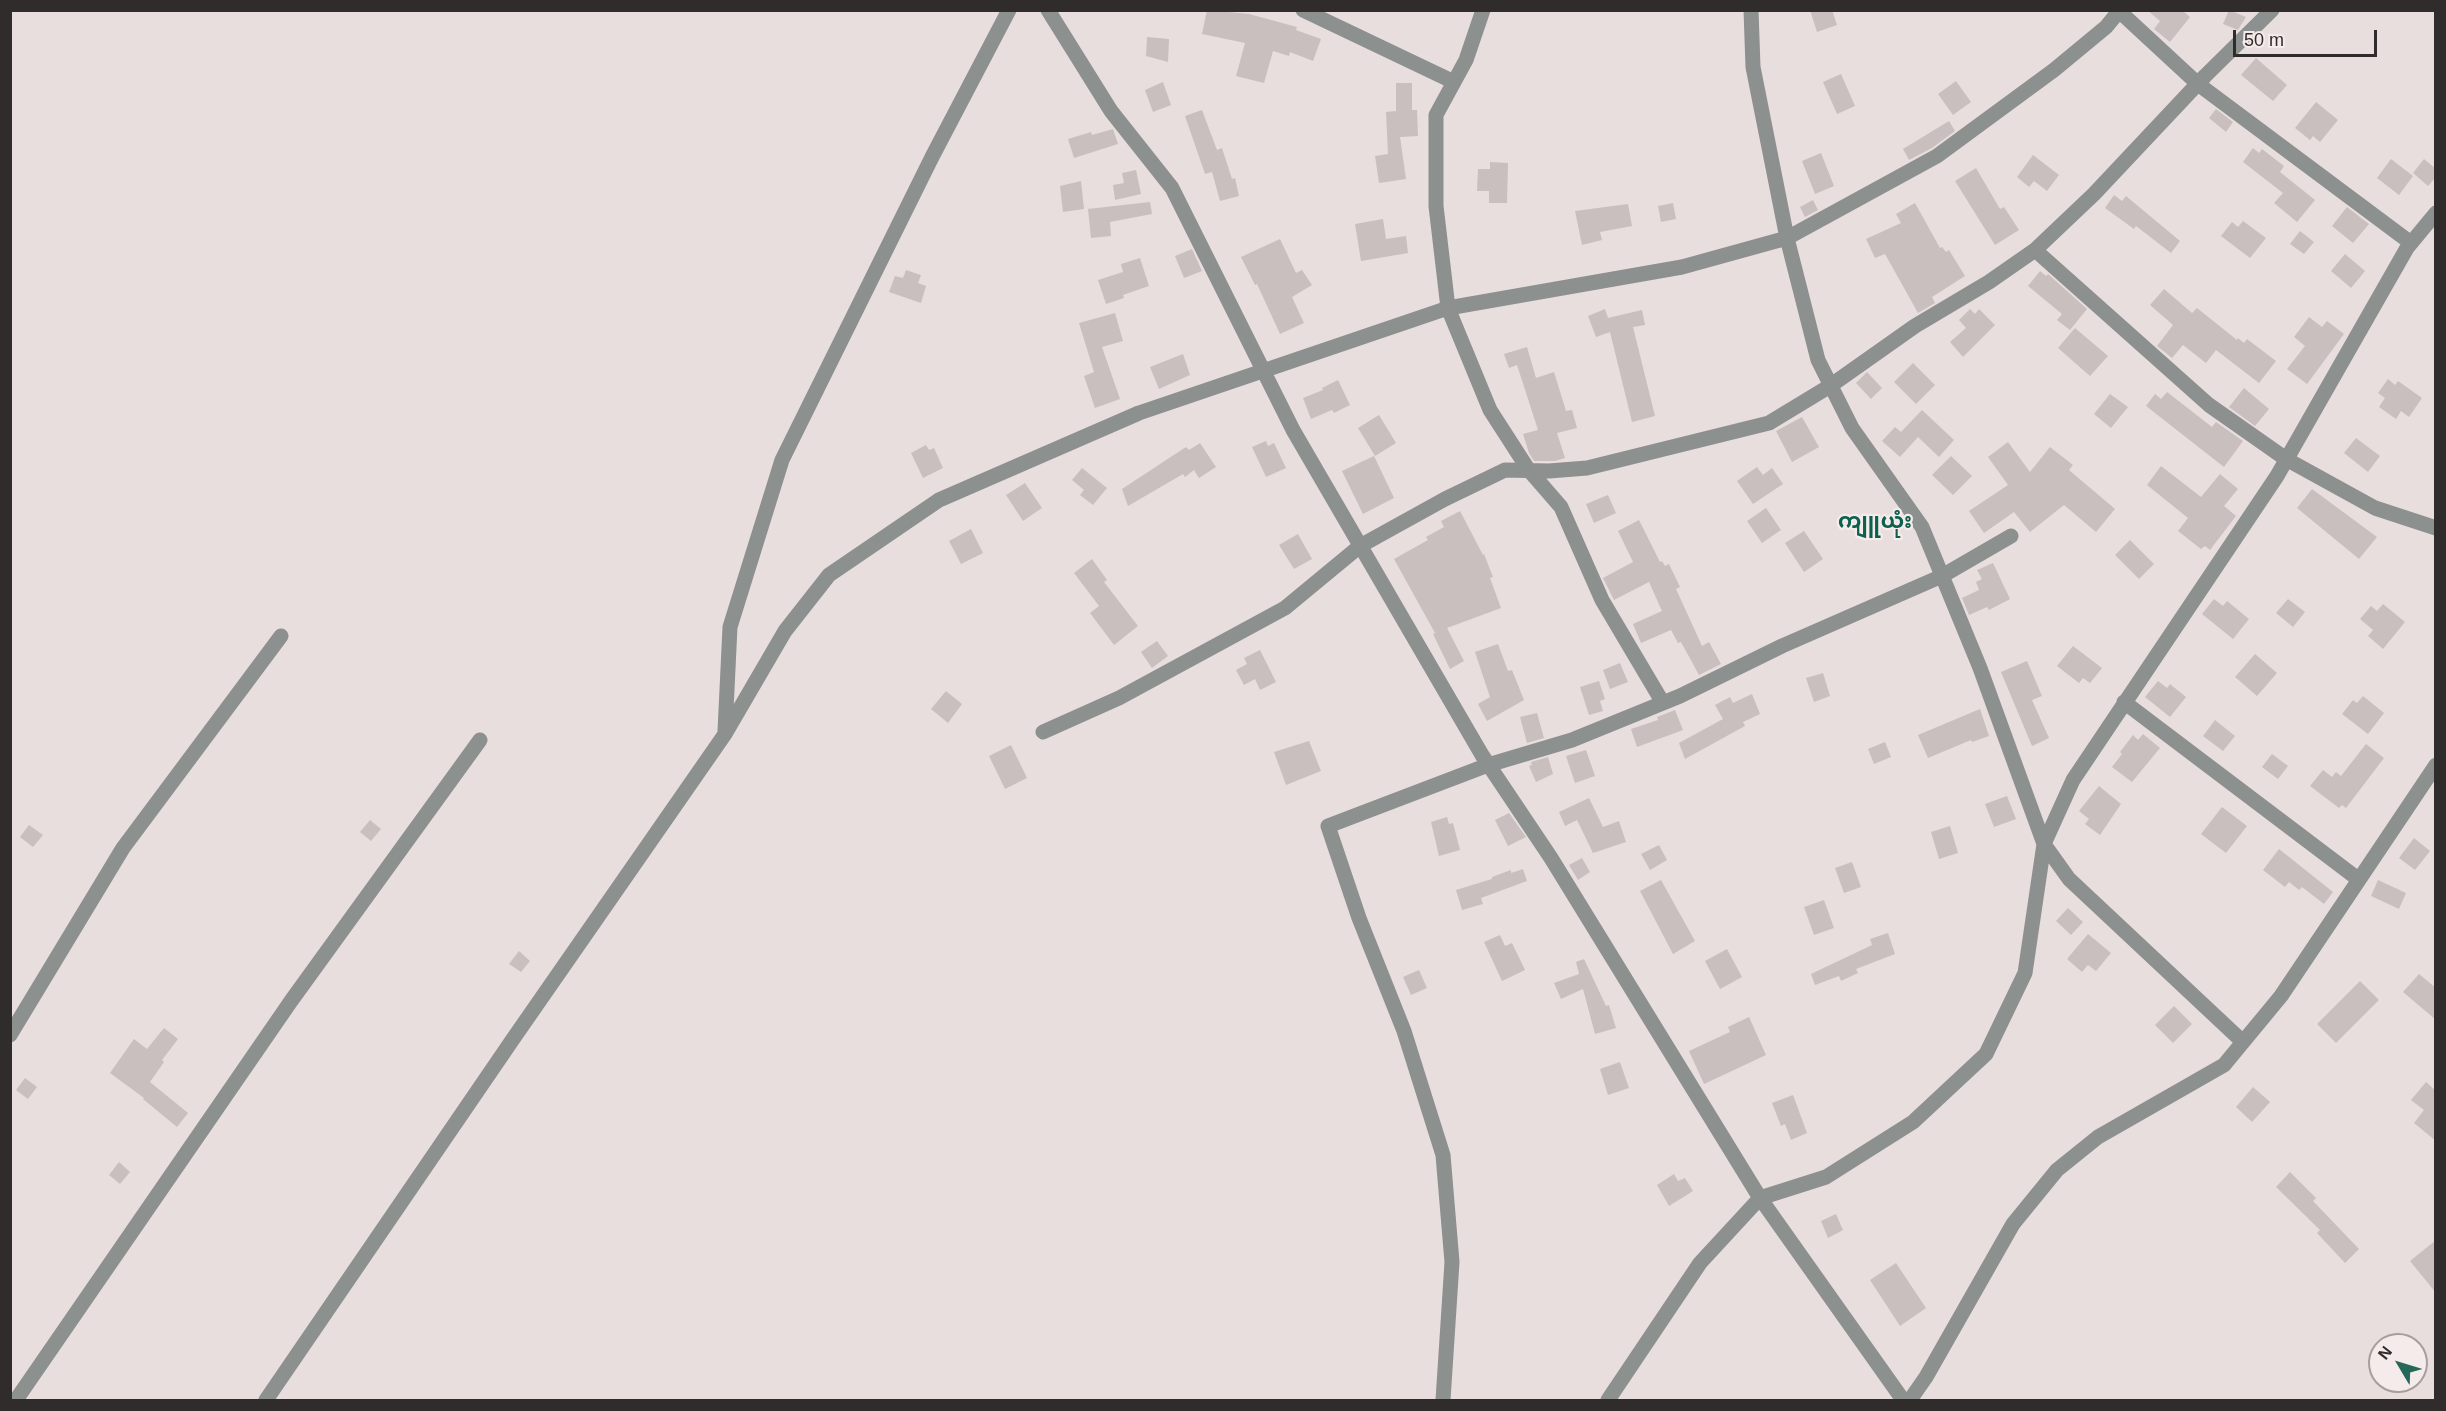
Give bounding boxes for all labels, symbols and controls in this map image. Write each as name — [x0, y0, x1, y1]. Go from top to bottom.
scale bar — [2236, 18, 2380, 56]
text: 50 m — [2244, 30, 2284, 50]
district label: ကျူယုံး — [1838, 509, 1912, 535]
north arrow — [2368, 1333, 2428, 1393]
text: N — [2375, 1343, 2395, 1363]

